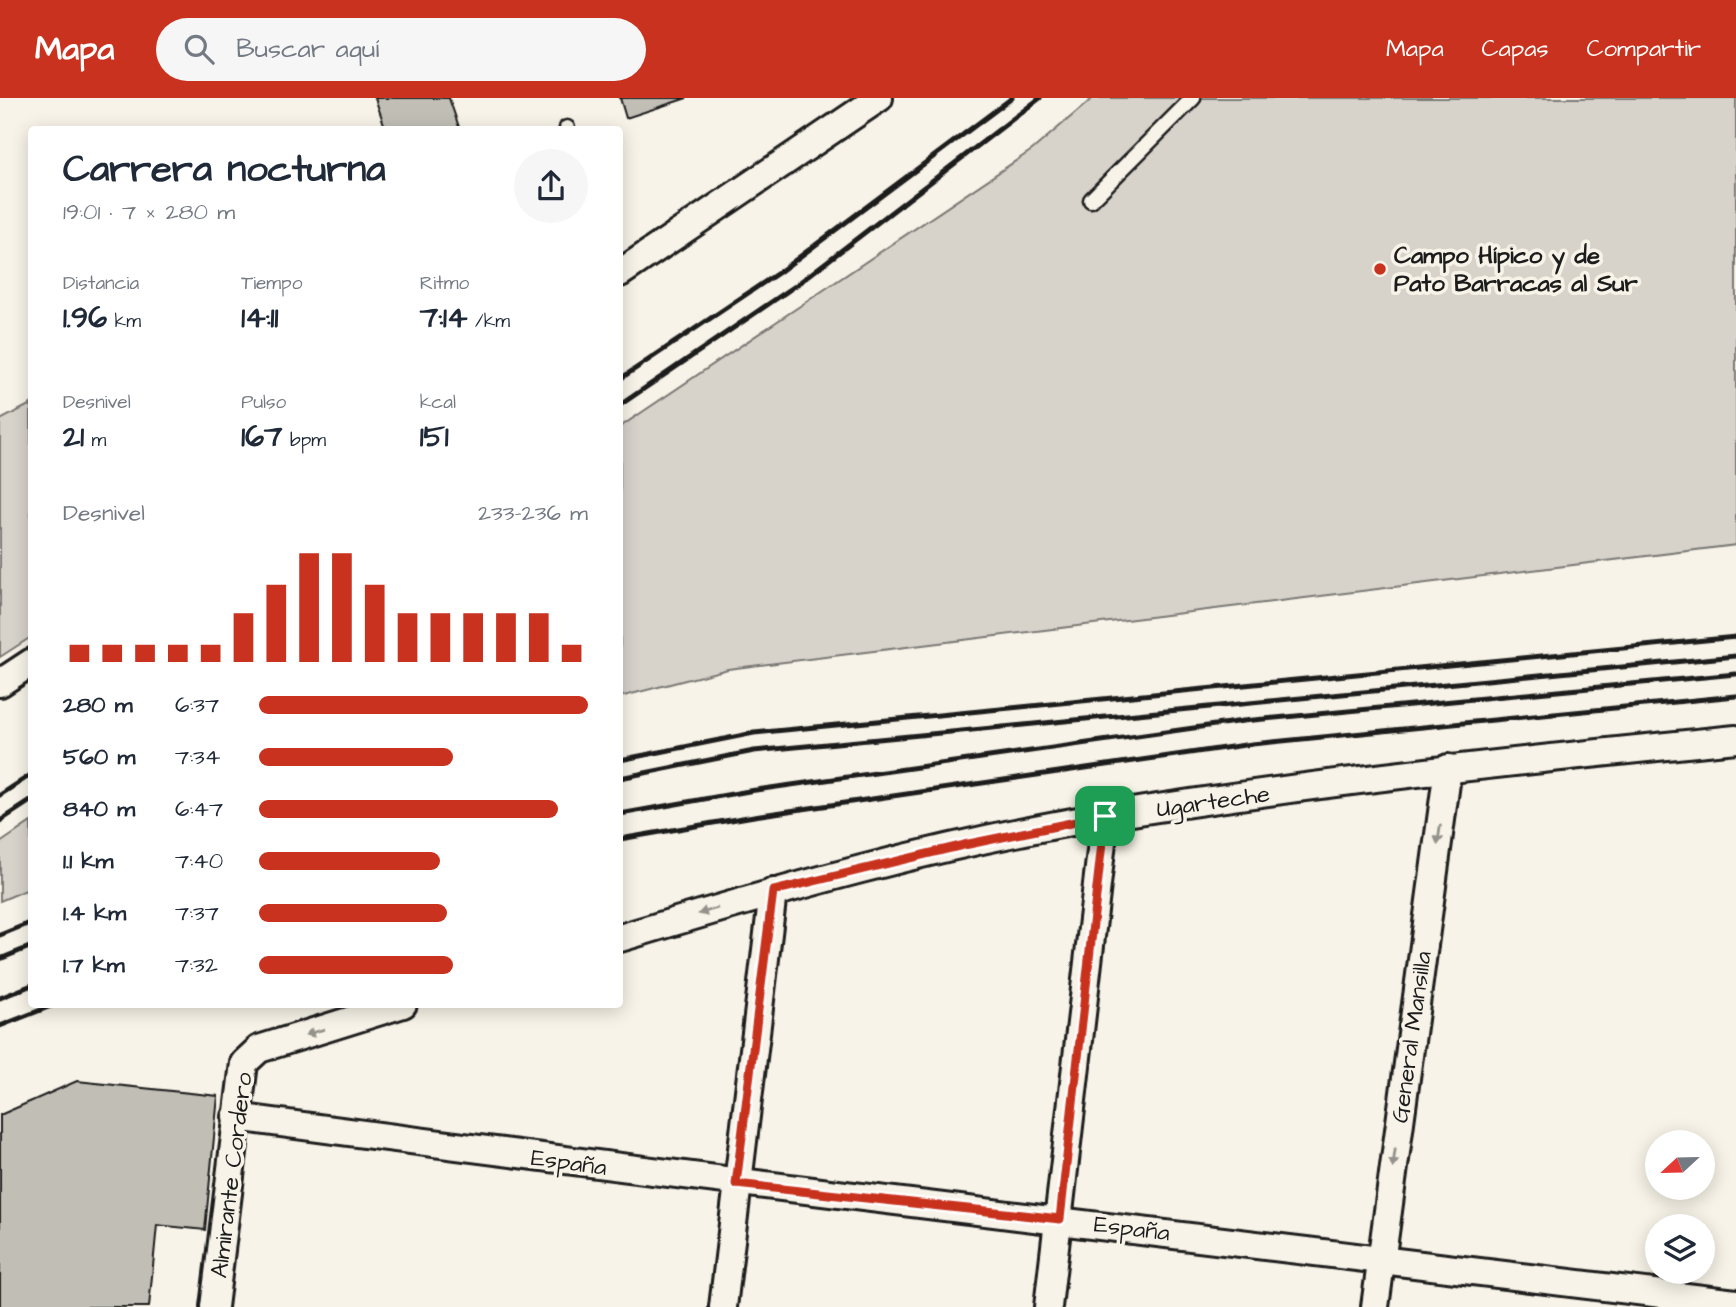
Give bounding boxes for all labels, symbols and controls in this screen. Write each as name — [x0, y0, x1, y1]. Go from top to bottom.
search box — [156, 18, 646, 81]
text: Mapa — [35, 26, 114, 72]
icon: search — [180, 30, 218, 68]
text: Buscar aquí — [236, 31, 379, 67]
text: Mapa — [1386, 32, 1444, 66]
text: Capas — [1482, 32, 1548, 66]
text: Compartir — [1586, 32, 1701, 66]
text: Carrera nocturna — [63, 144, 386, 196]
button: share — [514, 149, 588, 223]
text: 19:01 · 7 × 280 m — [63, 196, 235, 228]
place label: Campo Hípico y de Pato Barracas al Sur — [1394, 239, 1639, 301]
marker: Campo Hípico y de Pato Barracas al Sur — [1372, 261, 1388, 277]
text: Distancia — [63, 270, 139, 297]
text: Tiempo — [241, 270, 302, 297]
text: Ritmo — [420, 270, 469, 297]
text: 1.96 — [63, 297, 107, 339]
text: 14:11 — [241, 297, 278, 339]
text: 7:14 — [420, 297, 467, 339]
text: km — [107, 308, 141, 335]
text: /km — [467, 308, 510, 335]
text: Desnivel — [63, 389, 131, 416]
text: Pulso — [241, 389, 286, 416]
text: kcal — [420, 389, 456, 416]
text: 21 — [63, 416, 84, 458]
text: 167 — [241, 416, 282, 458]
text: 151 — [420, 416, 449, 458]
text: m — [84, 427, 106, 454]
text: bpm — [282, 427, 326, 454]
text: Desnivel — [63, 497, 145, 529]
text: 233–236 m — [478, 497, 588, 529]
text: 280 m — [63, 689, 133, 721]
text: 6:37 — [175, 689, 219, 721]
text: 560 m — [63, 741, 135, 773]
text: 7:34 — [175, 741, 220, 773]
street label: Ugarteche — [1154, 777, 1272, 828]
pin — [1075, 786, 1135, 846]
text: 840 m — [63, 793, 135, 825]
text: 6:47 — [175, 793, 223, 825]
icon: arrive — [1086, 797, 1124, 835]
one-way arrow — [1433, 825, 1444, 847]
text: 1.1 km — [63, 845, 113, 877]
text: 7:40 — [175, 845, 223, 877]
text: 1.4 km — [63, 897, 126, 929]
text: 7:37 — [175, 897, 219, 929]
one-way arrow — [697, 907, 718, 917]
text: 1.7 km — [63, 949, 125, 981]
text: 7:32 — [175, 949, 218, 981]
street label: General Mansilla — [1383, 949, 1441, 1125]
one-way arrow — [304, 1027, 325, 1037]
street label: Almirante Cordero — [203, 1070, 262, 1280]
north arrow — [1645, 1130, 1715, 1200]
map controls — [1645, 1130, 1715, 1284]
street label: España — [529, 1141, 609, 1185]
one-way arrow — [1389, 1147, 1400, 1169]
street label: España — [1092, 1207, 1172, 1250]
button: layers — [1645, 1214, 1715, 1284]

